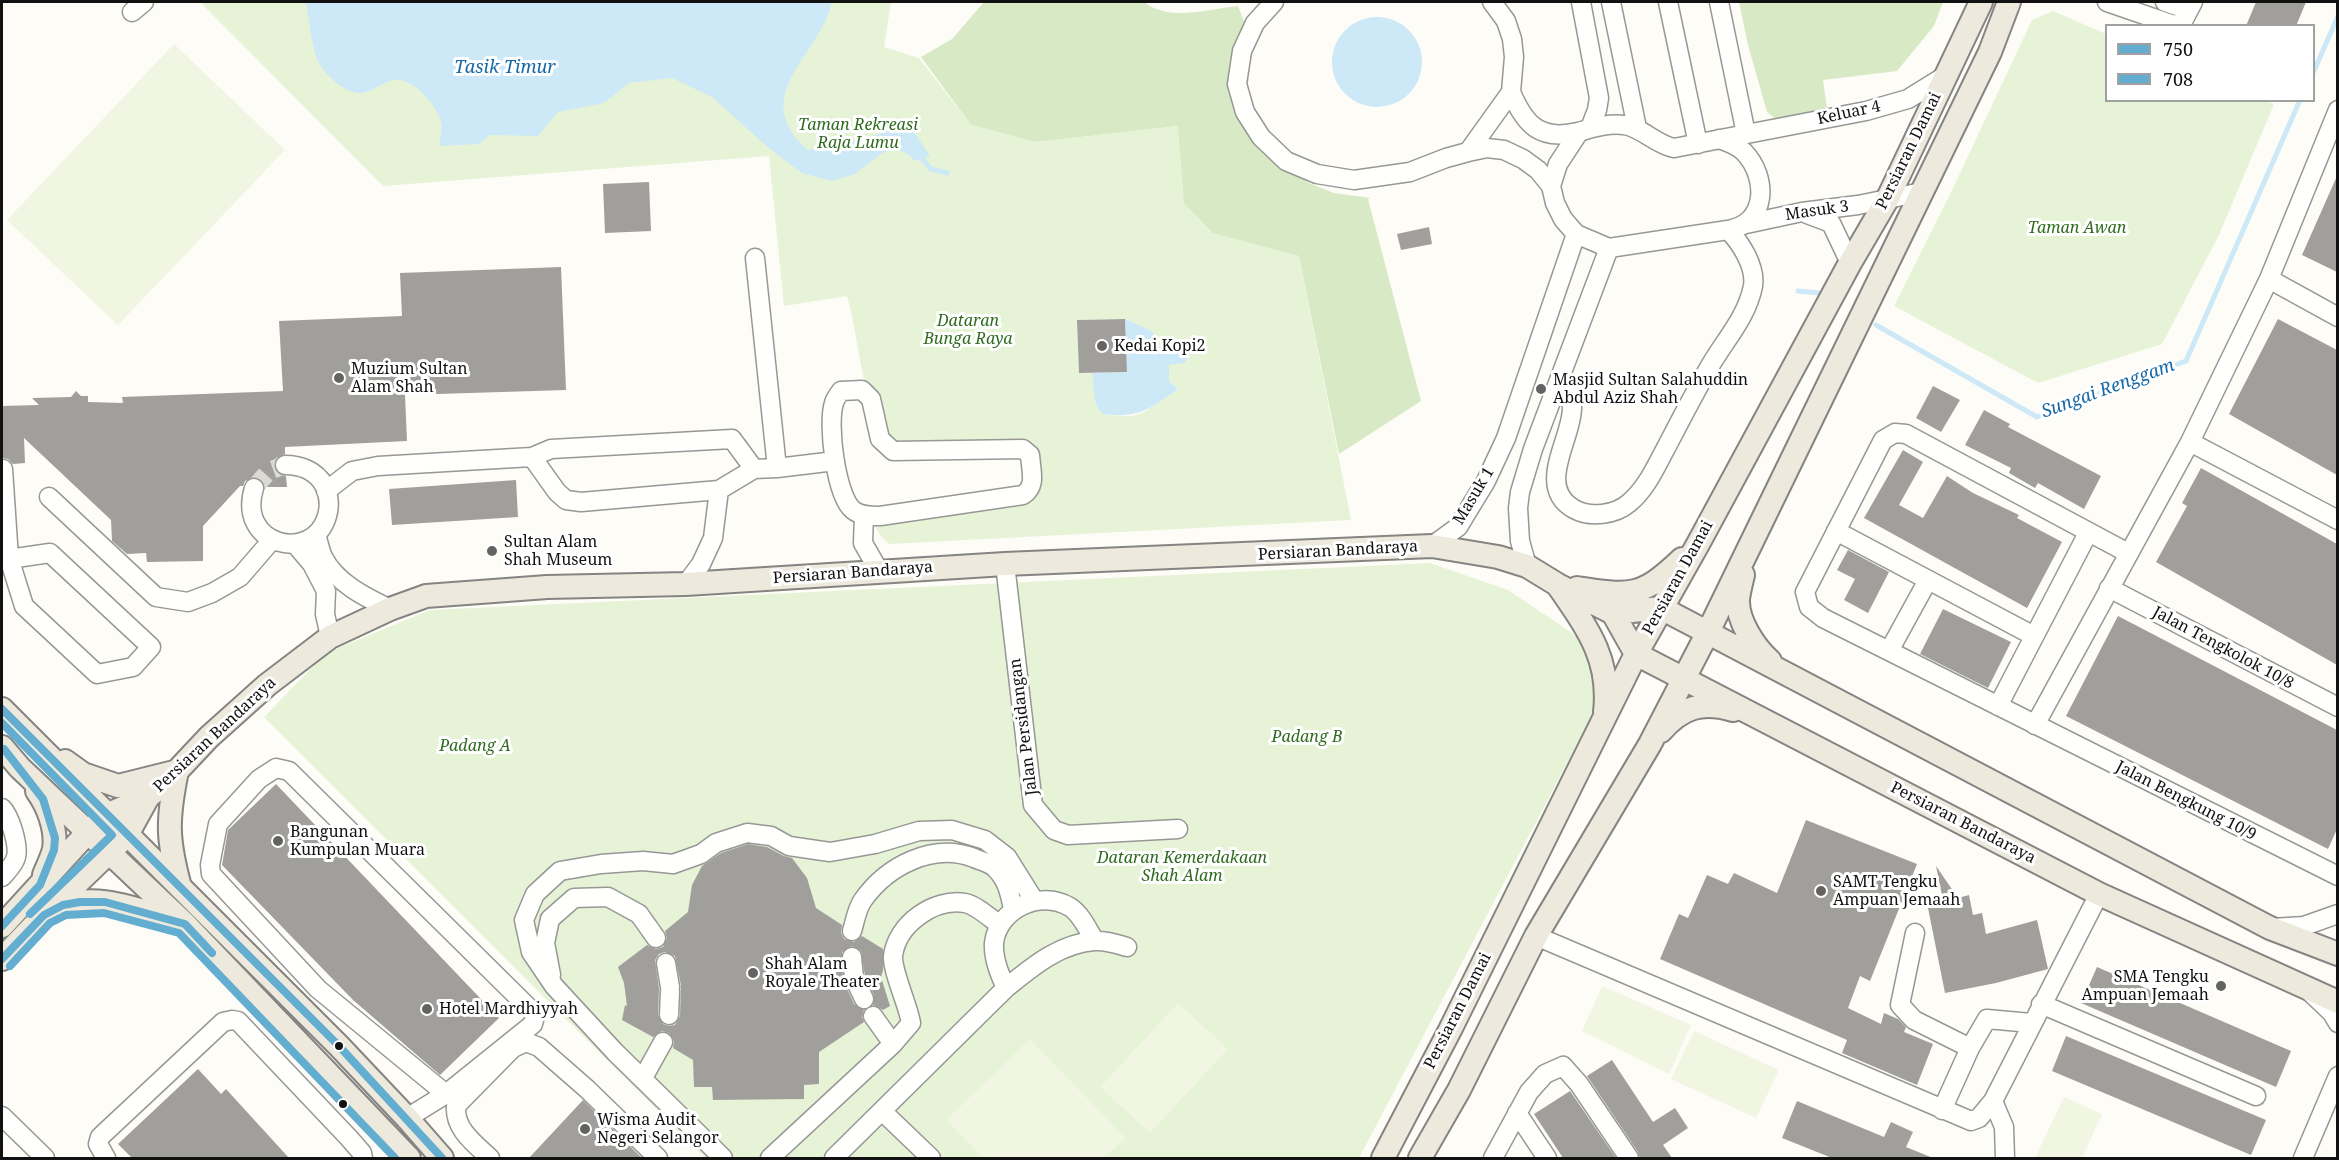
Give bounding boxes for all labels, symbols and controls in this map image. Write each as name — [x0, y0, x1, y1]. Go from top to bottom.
legend — [2105, 24, 2315, 102]
text: 750 — [2163, 37, 2193, 61]
water label: Tasik Timur — [454, 57, 556, 79]
text: 708 — [2163, 67, 2193, 91]
street label: Persiaran Damai — [1872, 89, 1946, 213]
street label: Keluar 4 — [1816, 97, 1882, 129]
park label: Taman Rekreasi Raja Lumu — [798, 115, 918, 153]
street label: Masuk 3 — [1784, 197, 1850, 225]
park label: Taman Awan — [2028, 218, 2126, 238]
park label: Dataran Bunga Raya — [923, 311, 1013, 349]
place label: Kedai Kopi2 — [1114, 336, 1206, 356]
marker: Kedai Kopi2 — [1095, 339, 1109, 353]
water label: Sungai Renggam — [2038, 355, 2178, 423]
place label: Muzium Sultan Alam Shah — [351, 359, 468, 397]
place label: Masjid Sultan Salahuddin Abdul Aziz Shah — [1553, 370, 1748, 408]
marker: Muzium Sultan Alam Shah — [332, 371, 346, 385]
marker: Masjid Sultan Salahuddin Abdul Aziz Shah — [1534, 382, 1548, 396]
street label: Masuk 1 — [1449, 464, 1499, 528]
street label: Persiaran Damai — [1639, 518, 1717, 638]
place label: Sultan Alam Shah Museum — [504, 532, 612, 570]
street label: Persiaran Bandaraya — [1257, 537, 1419, 565]
marker: Sultan Alam Shah Museum — [485, 544, 499, 558]
street label: Persiaran Bandaraya — [772, 558, 934, 588]
street label: Jalan Tengkolok 10/8 — [2149, 603, 2297, 693]
street label: Jalan Persidangan — [1006, 657, 1042, 797]
street label: Persiaran Bandaraya — [150, 673, 280, 797]
park label: Padang B — [1272, 727, 1342, 747]
park label: Padang A — [439, 736, 511, 756]
street label: Jalan Bengkung 10/9 — [2113, 757, 2259, 845]
street label: Persiaran Bandaraya — [1887, 778, 2039, 868]
place label: Bangunan Kumpulan Muara — [290, 822, 425, 860]
marker: Bangunan Kumpulan Muara — [271, 834, 285, 848]
park label: Dataran Kemerdakaan Shah Alam — [1097, 848, 1267, 886]
place label: SAMT Tengku Ampuan Jemaah — [1833, 872, 1960, 910]
marker: SAMT Tengku Ampuan Jemaah — [1814, 884, 1828, 898]
street label: Persiaran Damai — [1420, 950, 1496, 1072]
place label: Shah Alam Royale Theater — [765, 954, 879, 992]
marker: Shah Alam Royale Theater — [746, 966, 760, 980]
place label: SMA Tengku Ampuan Jemaah — [2082, 967, 2209, 1005]
marker: SMA Tengku Ampuan Jemaah — [2214, 979, 2228, 993]
place label: Hotel Mardhiyyah — [439, 999, 578, 1019]
marker: Hotel Mardhiyyah — [420, 1002, 434, 1016]
unlabelled marker — [333, 1040, 345, 1052]
unlabelled marker — [337, 1098, 349, 1110]
place label: Wisma Audit Negeri Selangor — [597, 1110, 719, 1148]
marker: Wisma Audit Negeri Selangor — [578, 1122, 592, 1136]

